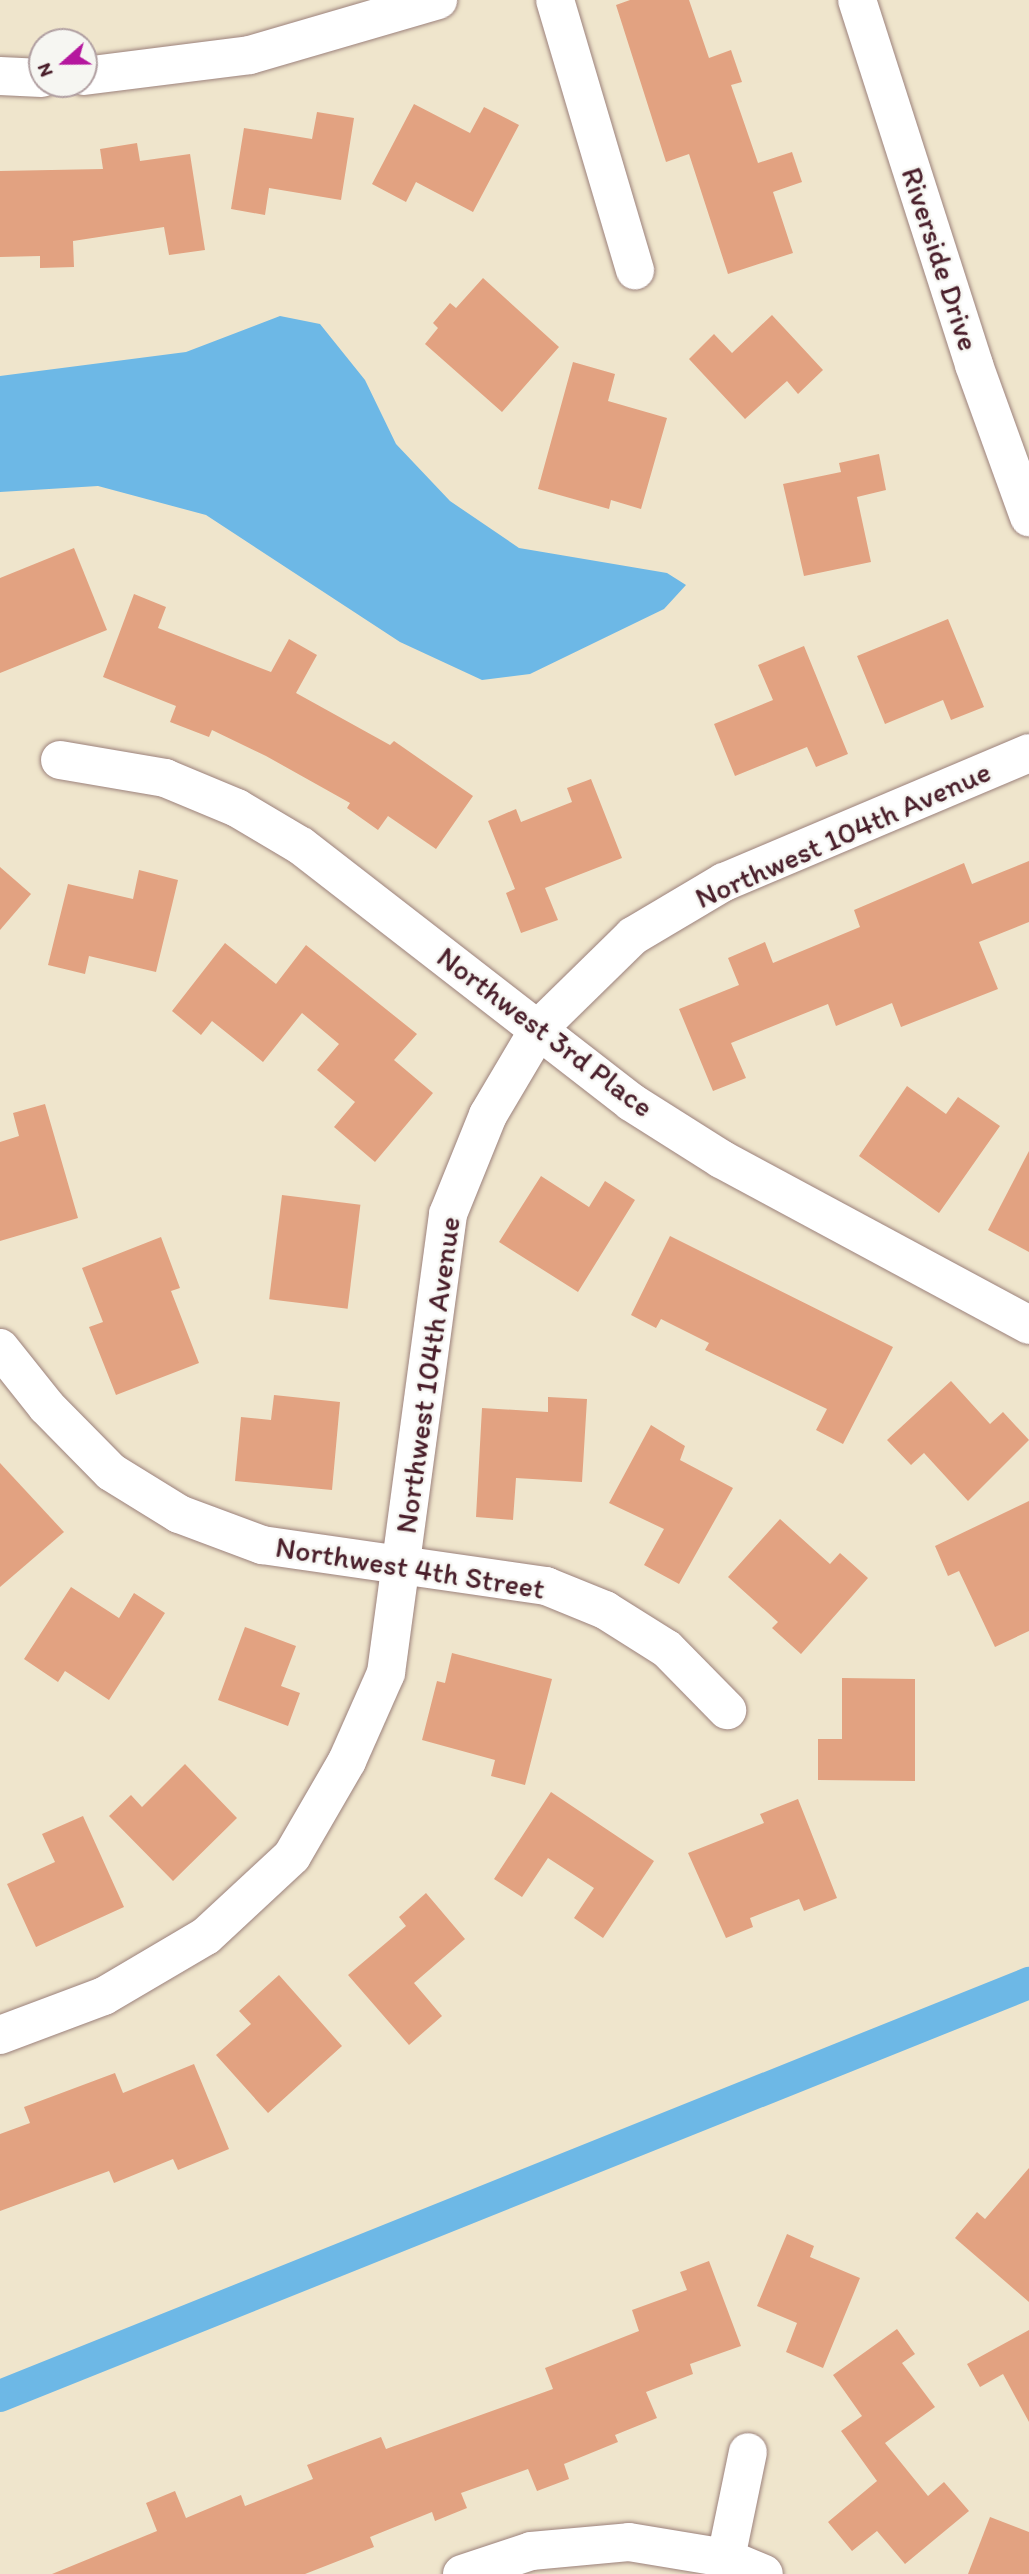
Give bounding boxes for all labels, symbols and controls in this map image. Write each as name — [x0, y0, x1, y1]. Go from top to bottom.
north arrow — [28, 28, 98, 98]
text: N — [32, 60, 58, 80]
street label: Riverside Drive — [893, 162, 987, 356]
street label: Northwest 104th Avenue — [690, 754, 996, 916]
street label: Northwest 3rd Place — [430, 939, 660, 1125]
street label: Northwest 104th Avenue — [388, 1215, 468, 1535]
street label: Northwest 4th Street — [273, 1529, 547, 1607]

